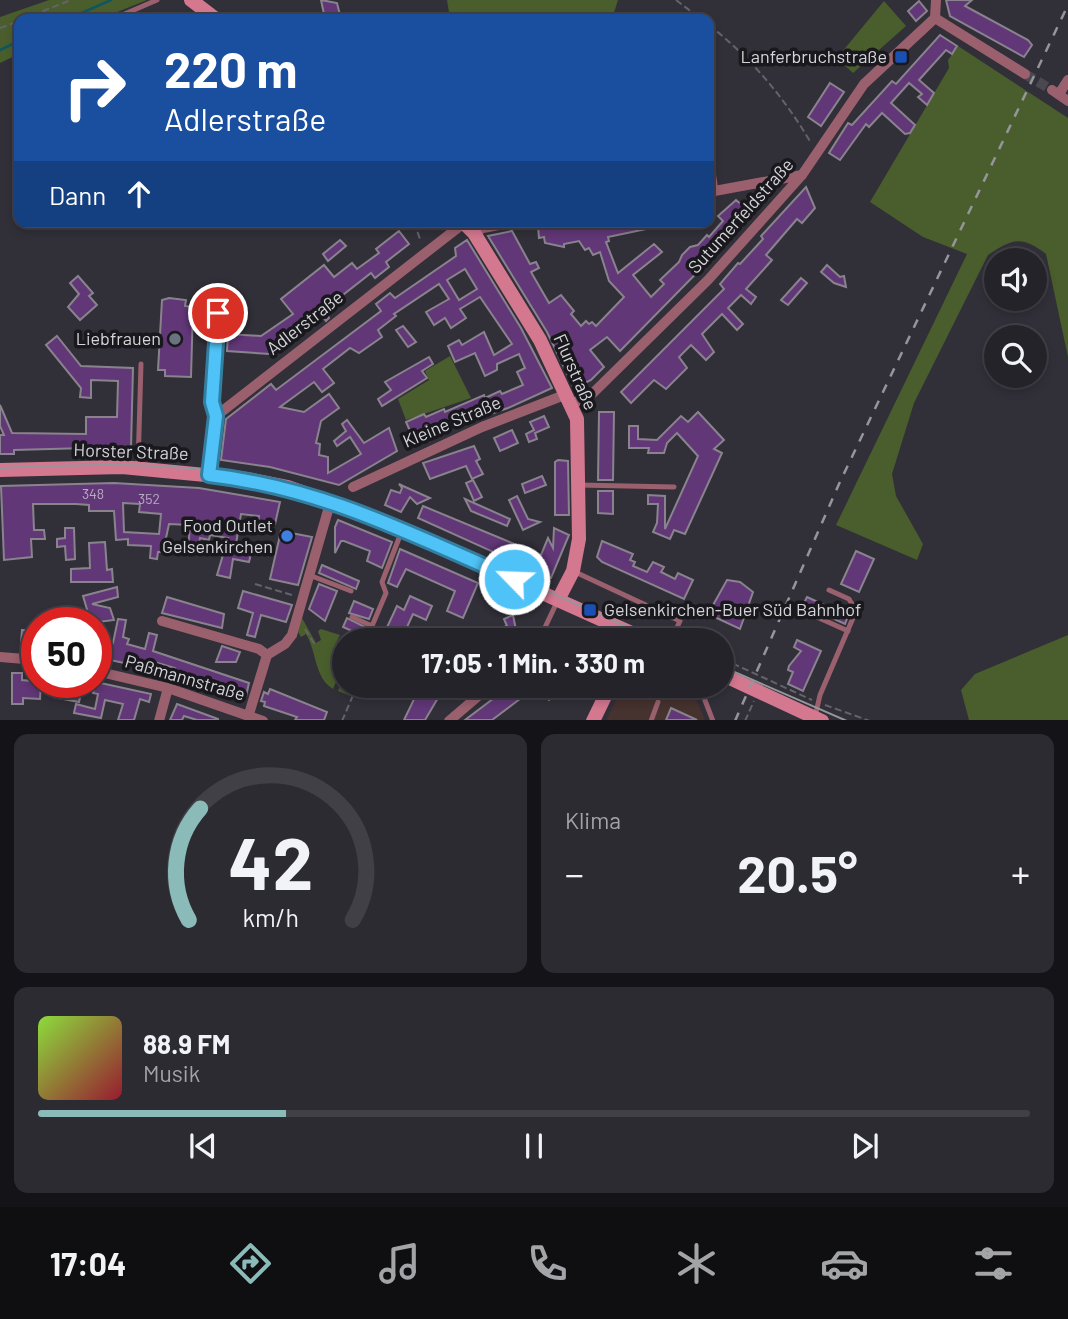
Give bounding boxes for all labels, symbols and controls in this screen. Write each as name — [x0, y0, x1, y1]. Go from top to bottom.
text: 220 m — [164, 39, 298, 98]
icon: right — [49, 42, 140, 133]
place label: Lanferbruchstraße — [741, 45, 887, 67]
marker: Lanferbruchstraße — [893, 49, 909, 65]
text: Adlerstraße — [164, 99, 326, 137]
street label: Sutumerfeldstraße — [683, 153, 798, 277]
icon: ahead — [120, 175, 158, 213]
text: Dann — [49, 179, 106, 210]
map controls — [984, 248, 1047, 388]
button: sound — [984, 248, 1047, 311]
pin — [188, 283, 248, 343]
street label: Adlerstraße — [262, 285, 347, 359]
icon: arrive — [199, 294, 237, 332]
button: search — [984, 325, 1047, 388]
place label: Liebfrauen — [76, 327, 161, 349]
street label: Flurstraße — [549, 330, 602, 413]
marker: Liebfrauen — [167, 331, 183, 347]
street label: Kleine Straße — [399, 391, 504, 452]
street label: Horster Straße — [73, 438, 189, 464]
house number: 348 — [82, 485, 104, 502]
house number: 352 — [138, 490, 160, 507]
place label: Food Outlet Gelsenkirchen — [162, 514, 273, 557]
marker: Food Outlet Gelsenkirchen — [279, 528, 295, 544]
position arrow — [477, 542, 551, 616]
place label: Gelsenkirchen-Buer Süd Bahnhof — [604, 598, 861, 620]
marker: Gelsenkirchen-Buer Süd Bahnhof — [582, 602, 598, 618]
speed limit sign: 50 — [21, 607, 112, 698]
text: 17:05 · 1 Min. · 330 m — [421, 647, 645, 678]
street label: Paßmannstraße — [123, 649, 248, 705]
text: Klima — [565, 806, 621, 834]
text: 42 — [228, 817, 313, 905]
text: 20.5° — [737, 841, 858, 903]
text: − — [565, 850, 584, 896]
text: + — [1011, 850, 1030, 896]
text: km/h — [242, 901, 299, 931]
text: 88.9 FM — [143, 1028, 230, 1059]
text: Musik — [143, 1059, 200, 1087]
icon: previous — [184, 1127, 222, 1165]
icon: pause — [515, 1127, 553, 1165]
icon: next — [846, 1127, 884, 1165]
icon: directions — [226, 1239, 275, 1288]
icon: music — [375, 1239, 424, 1288]
icon: phone — [523, 1239, 572, 1288]
icon: climate — [672, 1239, 721, 1288]
icon: car — [820, 1239, 869, 1288]
icon: filters — [969, 1239, 1018, 1288]
text: 17:04 — [50, 1244, 126, 1282]

